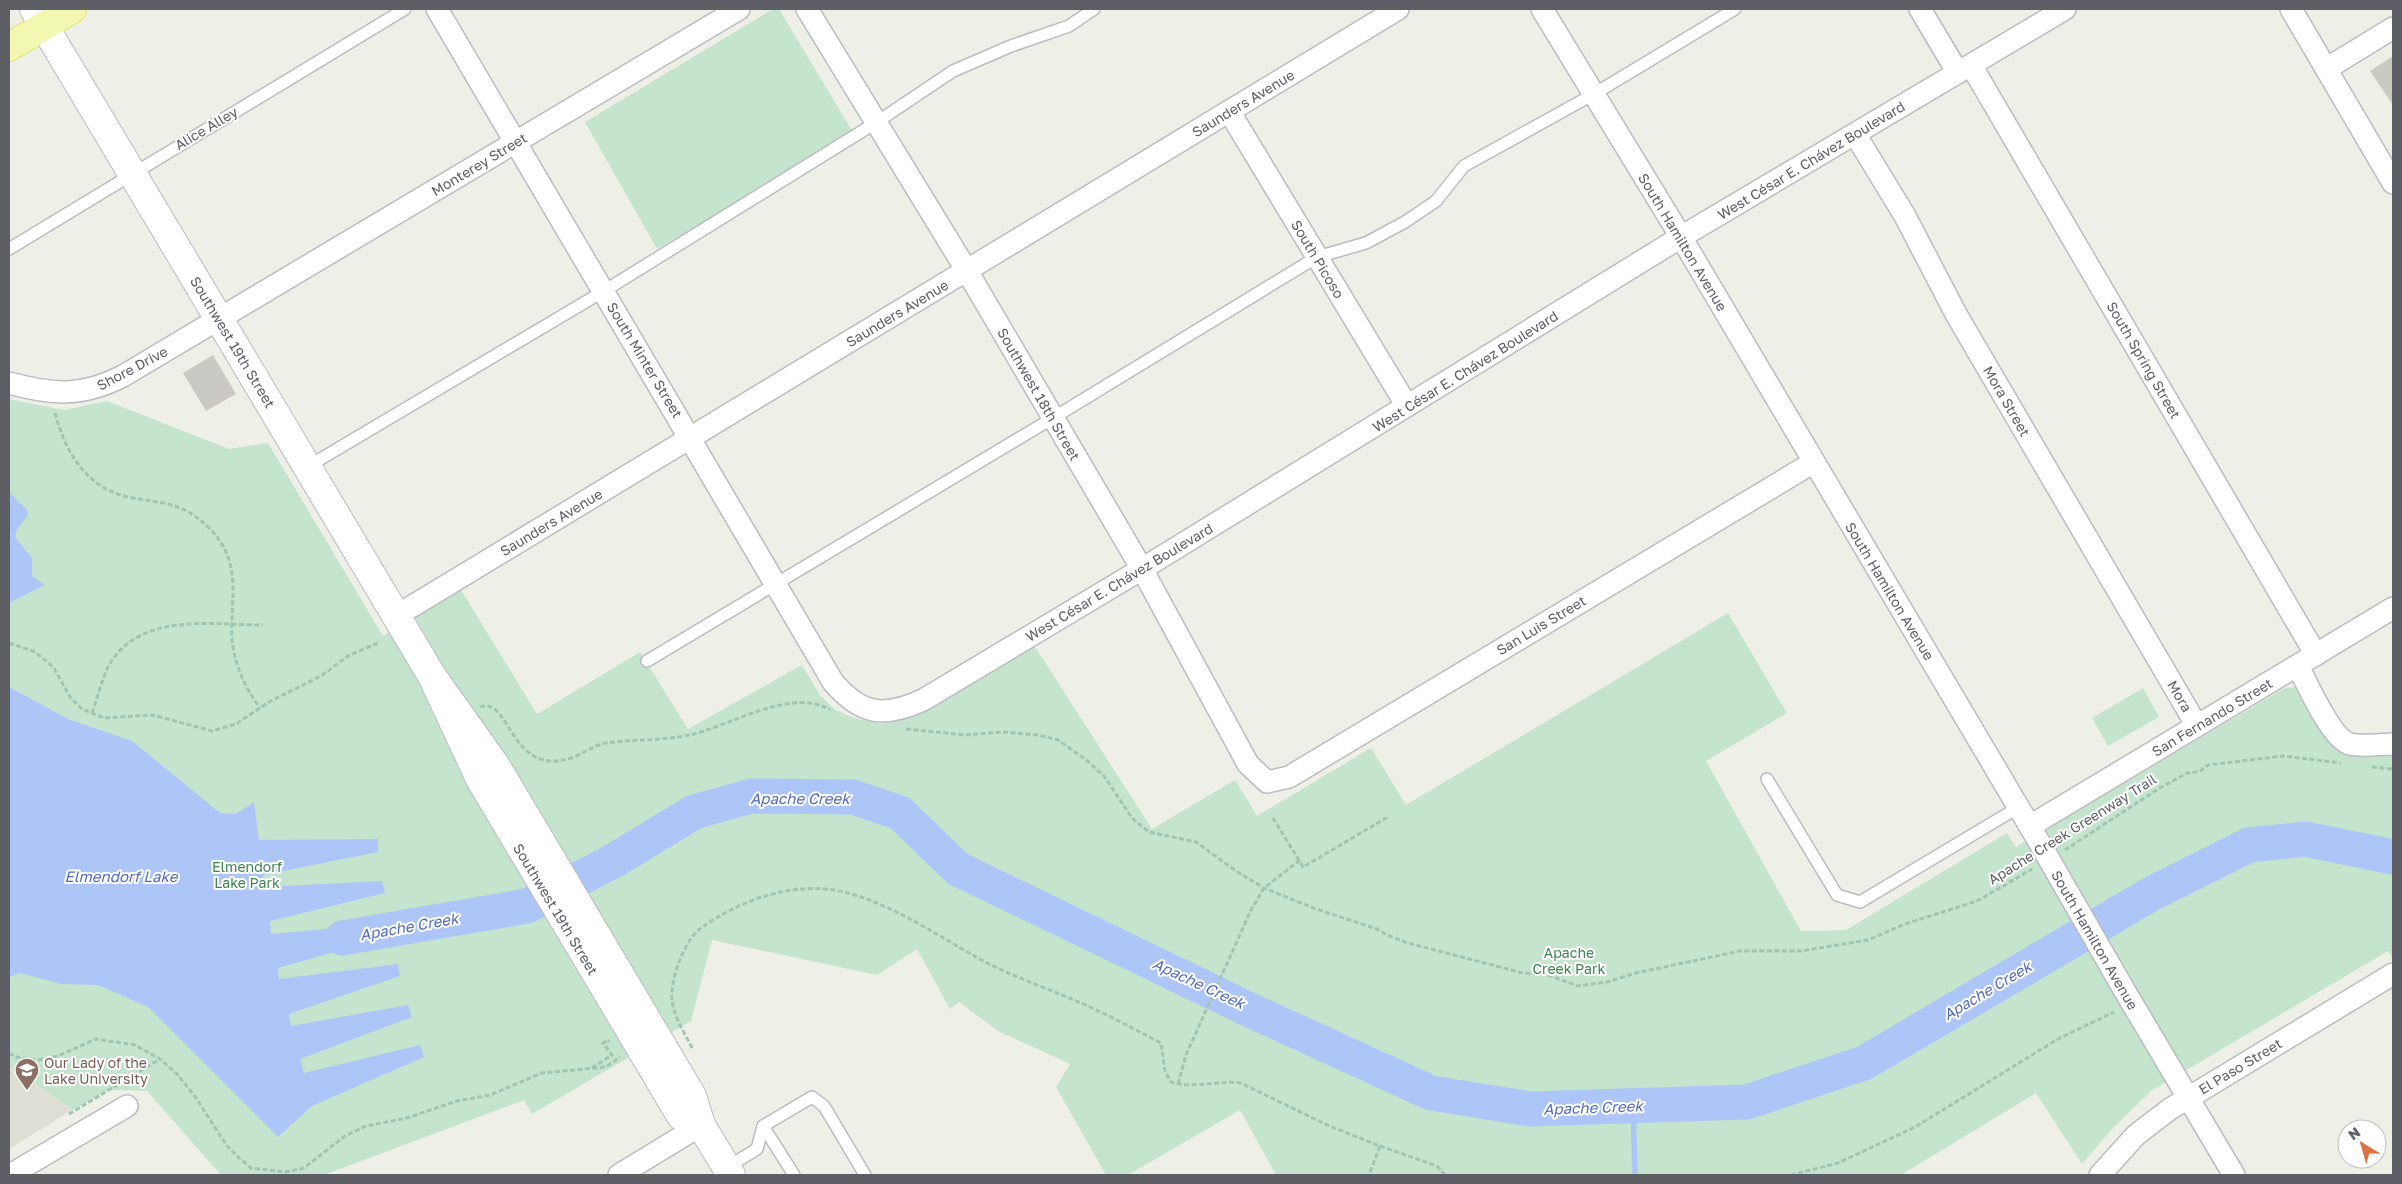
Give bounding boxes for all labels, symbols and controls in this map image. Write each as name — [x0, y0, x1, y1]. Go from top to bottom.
street label: Saunders Avenue — [1189, 66, 1297, 140]
street label: West César E. Chávez Boulevard — [1714, 97, 1908, 223]
street label: Alice Alley — [172, 103, 241, 153]
street label: Monterey Street — [428, 129, 530, 199]
street label: South Hamilton Avenue — [1635, 170, 1731, 314]
street label: South Picoso — [1288, 217, 1348, 301]
street label: Southwest 19th Street — [187, 273, 279, 411]
street label: Saunders Avenue — [843, 276, 951, 350]
street label: South Spring Street — [2104, 298, 2184, 422]
street label: South Minter Street — [604, 299, 686, 421]
street label: West César E. Chávez Boulevard — [1369, 307, 1561, 435]
street label: Southwest 18th Street — [994, 325, 1084, 463]
street label: Shore Drive — [94, 342, 170, 394]
street label: Mora Street — [1980, 363, 2034, 439]
street label: Saunders Avenue — [497, 485, 605, 559]
street label: West César E. Chávez Boulevard — [1022, 519, 1216, 645]
street label: South Hamilton Avenue — [1842, 519, 1938, 663]
street label: San Luis Street — [1493, 592, 1589, 658]
street label: San Fernando Street — [2149, 674, 2275, 760]
street label: Mora — [2164, 677, 2196, 715]
street label: Apache Creek Greenway Trail — [1985, 770, 2159, 888]
water label: Apache Creek — [750, 789, 851, 807]
street label: Southwest 19th Street — [510, 840, 602, 978]
park label: Elmendorf Lake Park — [212, 858, 282, 891]
water label: Elmendorf Lake — [65, 867, 179, 885]
street label: South Hamilton Avenue — [2048, 867, 2142, 1013]
water label: Apache Creek — [358, 908, 461, 943]
park label: Apache Creek Park — [1533, 944, 1605, 977]
water label: Apache Creek — [1150, 954, 1249, 1013]
water label: Apache Creek — [1940, 956, 2036, 1023]
street label: El Paso Street — [2195, 1034, 2285, 1098]
place label: Our Lady of the Lake University — [44, 1054, 148, 1087]
school or university icon: Our Lady of the Lake University — [14, 1057, 40, 1091]
water label: Apache Creek — [1543, 1096, 1644, 1118]
north arrow — [2337, 1119, 2387, 1169]
text: N — [2345, 1123, 2363, 1143]

